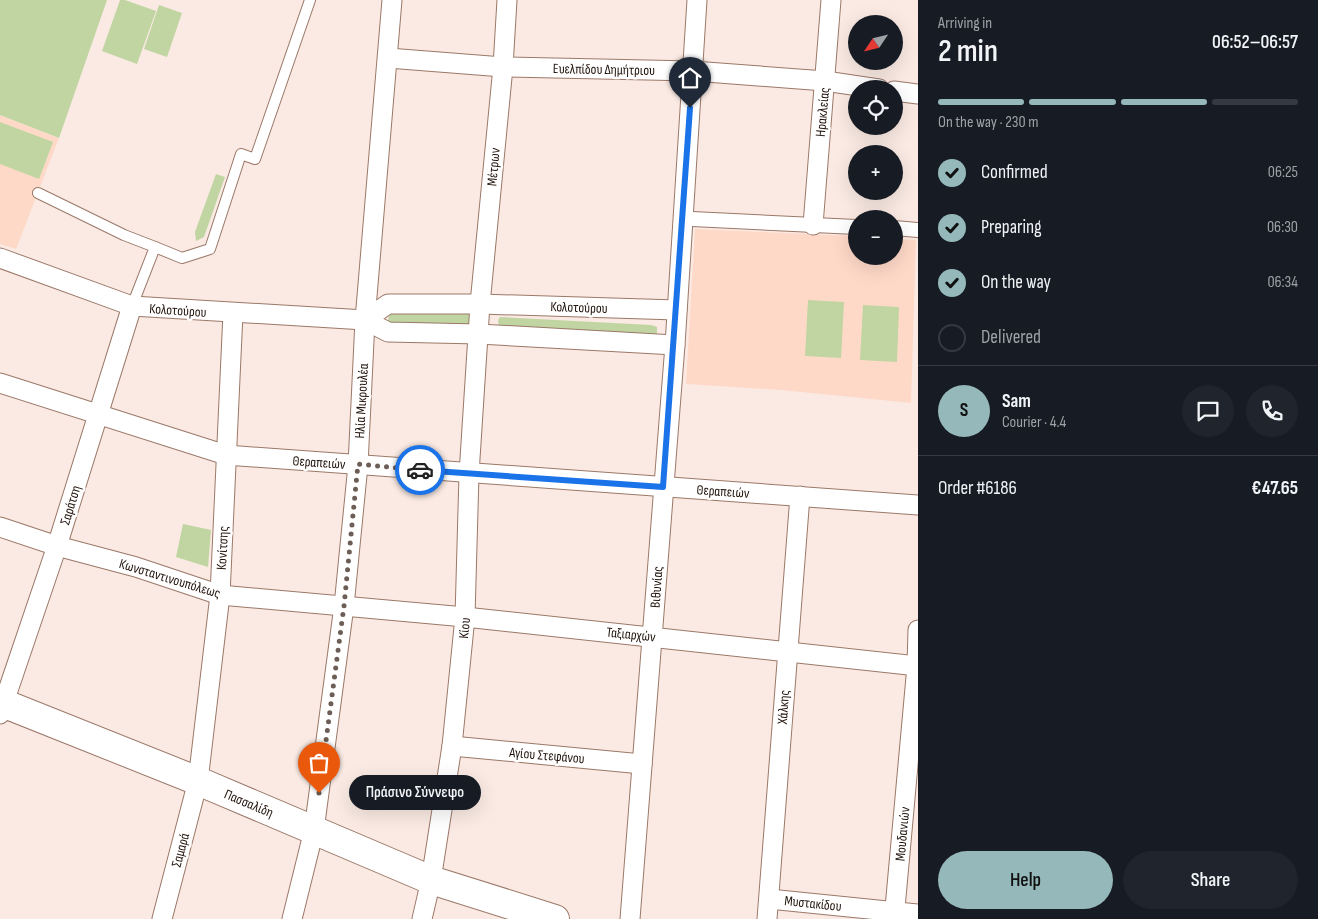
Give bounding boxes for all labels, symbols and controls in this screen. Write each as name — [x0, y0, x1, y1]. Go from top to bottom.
text: Arriving in — [938, 14, 992, 33]
north arrow — [848, 15, 902, 70]
map controls — [848, 15, 903, 265]
text: 06:52–06:57 — [1212, 31, 1298, 54]
text: 2 min — [938, 32, 998, 71]
pin — [669, 57, 711, 108]
street label: Ευελπίδου Δημήτριου — [553, 60, 655, 79]
icon: home — [676, 64, 704, 92]
button: locate — [848, 80, 903, 135]
street label: Ηρακλείας — [812, 87, 833, 138]
text: On the way · 230 m — [938, 113, 1038, 132]
button: + — [848, 145, 903, 200]
street label: Μέτρων — [483, 147, 504, 187]
icon: check — [938, 159, 966, 187]
text: Confirmed — [981, 161, 1048, 184]
text: 06:25 — [1268, 163, 1298, 182]
button: − — [848, 210, 903, 265]
icon: check — [938, 214, 966, 242]
text: Preparing — [981, 216, 1042, 239]
text: 06:30 — [1267, 218, 1298, 237]
icon: check — [938, 269, 966, 297]
text: On the way — [981, 271, 1051, 294]
text: 06:34 — [1267, 273, 1298, 292]
street label: Κολοτούρου — [550, 298, 608, 317]
street label: Κολοτούρου — [149, 300, 207, 321]
text: Delivered — [981, 326, 1041, 349]
street label: Ηλία Μικρουλέα — [351, 363, 372, 439]
button: chat — [1182, 385, 1234, 437]
button: phone — [1246, 385, 1298, 437]
text: Sam — [1002, 390, 1031, 413]
text: S — [960, 399, 968, 422]
text: Courier · 4.4 — [1002, 413, 1066, 432]
courier — [395, 445, 445, 495]
street label: Θεραπειών — [292, 452, 346, 473]
icon: car — [406, 456, 434, 484]
text: Order #6186 — [938, 477, 1017, 500]
text: €47.65 — [1251, 477, 1298, 500]
street label: Θεραπειών — [696, 481, 750, 502]
street label: Σαράτση — [56, 483, 85, 527]
street label: Κονίτσης — [213, 526, 232, 570]
street label: Κωνσταντινουπόλεως — [117, 555, 223, 602]
street label: Βιθυνίας — [647, 566, 666, 609]
street label: Κίου — [455, 617, 474, 639]
street label: Ταξιαρχών — [605, 623, 657, 646]
street label: Χάλκης — [774, 689, 793, 726]
pin — [298, 742, 340, 793]
street label: Αγίου Στεφάνου — [508, 744, 585, 767]
icon: bag — [305, 749, 333, 777]
callout: Πράσινο Σύννεφο — [349, 776, 482, 810]
text: Πράσινο Σύννεφο — [366, 783, 464, 802]
street label: Πασσαλίδη — [222, 785, 276, 821]
street label: Μουδανιών — [892, 806, 913, 862]
street label: Σαμαρά — [168, 831, 193, 869]
button: Help — [938, 851, 1113, 909]
button: Share — [1123, 851, 1298, 909]
street label: Μυστακίδου — [783, 892, 842, 915]

